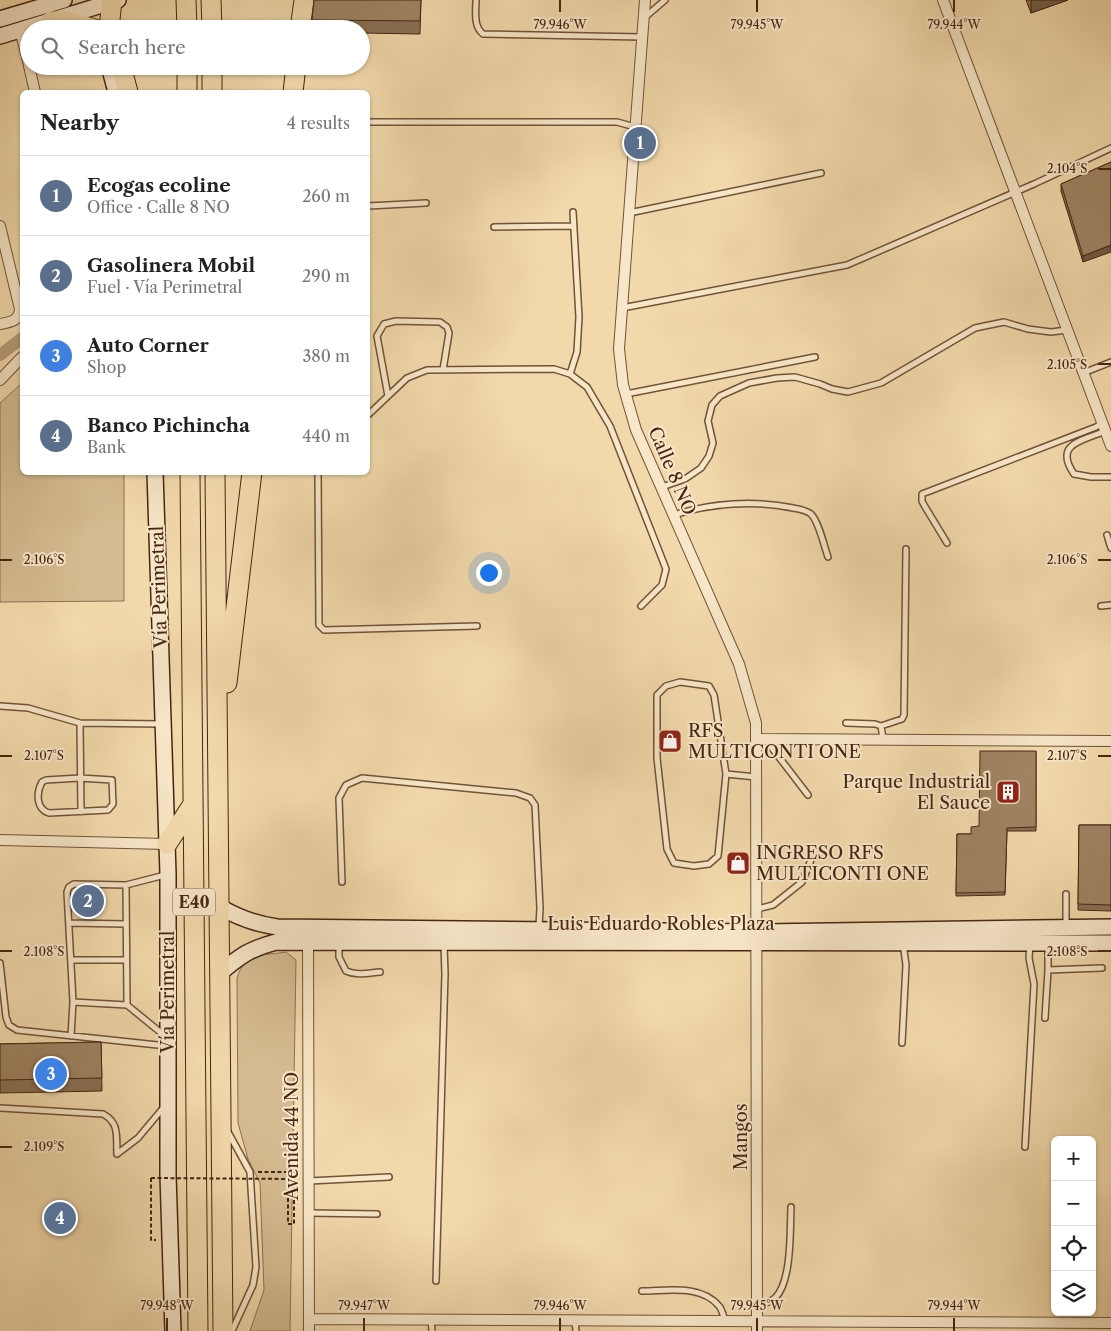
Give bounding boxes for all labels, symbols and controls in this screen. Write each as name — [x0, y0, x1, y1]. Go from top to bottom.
text: 79.946°W — [533, 17, 587, 32]
text: 79.945°W — [731, 17, 784, 32]
text: 79.944°W — [927, 17, 981, 32]
search box — [20, 20, 370, 75]
icon: search — [38, 34, 66, 62]
text: Search here — [78, 36, 186, 59]
text: Nearby — [40, 110, 119, 135]
text: 4 results — [287, 113, 350, 133]
pin: 1 — [624, 124, 656, 162]
text: 2.104°S — [1047, 161, 1087, 176]
text: Ecogas ecoline — [87, 174, 231, 197]
text: 1 — [52, 186, 60, 206]
text: 260 m — [302, 186, 350, 206]
text: Office · Calle 8 NO — [87, 197, 230, 217]
text: Gasolinera Mobil — [87, 254, 255, 277]
text: 2 — [51, 266, 61, 286]
text: 290 m — [302, 266, 350, 286]
text: Fuel · Vía Perimetral — [87, 277, 242, 297]
text: Auto Corner — [87, 334, 209, 357]
text: 3 — [51, 346, 61, 366]
text: 380 m — [302, 346, 350, 366]
text: Shop — [87, 357, 126, 377]
text: 2.105°S — [1047, 357, 1087, 372]
text: Banco Pichincha — [87, 414, 250, 437]
street label: Calle 8 NO — [643, 423, 701, 519]
text: 4 — [51, 426, 61, 446]
text: 440 m — [302, 426, 350, 446]
text: Bank — [87, 437, 126, 457]
street label: Vía Perimetral — [146, 525, 172, 650]
text: 2.106°S — [24, 552, 64, 567]
text: 2.106°S — [1047, 552, 1087, 567]
your location — [476, 560, 502, 586]
place label: RFS MULTICONTI ONE — [688, 720, 861, 763]
shop icon: RFS MULTICONTI ONE — [657, 728, 683, 754]
text: 2.107°S — [24, 748, 64, 763]
text: 2.107°S — [1047, 748, 1087, 763]
place label: Parque Industrial El Sauce — [843, 771, 990, 814]
building icon: Parque Industrial El Sauce — [995, 779, 1021, 805]
place label: INGRESO RFS MULTICONTI ONE — [756, 842, 929, 885]
shop icon: INGRESO RFS MULTICONTI ONE — [725, 850, 751, 876]
pin: 2 — [72, 882, 104, 920]
road number: E40 — [173, 889, 215, 916]
street label: Luis Eduardo Robles Plaza — [547, 913, 775, 935]
street label: Vía Perimetral — [157, 931, 179, 1054]
text: 2.108°S — [24, 944, 65, 959]
text: 2.108°S — [1047, 944, 1088, 959]
pin: 3 — [35, 1055, 67, 1093]
street label: Avenida 44 NO — [281, 1072, 303, 1201]
street label: Mangos — [730, 1103, 752, 1171]
map controls — [1051, 1136, 1096, 1316]
button: + — [1051, 1136, 1096, 1181]
text: 2.109°S — [24, 1139, 64, 1154]
button: − — [1051, 1181, 1096, 1226]
pin: 4 — [44, 1199, 76, 1237]
button: locate — [1051, 1226, 1096, 1271]
button: layers — [1051, 1271, 1096, 1316]
text: 79.948°W — [140, 1298, 195, 1313]
text: 79.947°W — [338, 1298, 391, 1313]
text: 79.946°W — [533, 1298, 587, 1313]
text: 79.945°W — [731, 1298, 784, 1313]
text: 79.944°W — [927, 1298, 981, 1313]

